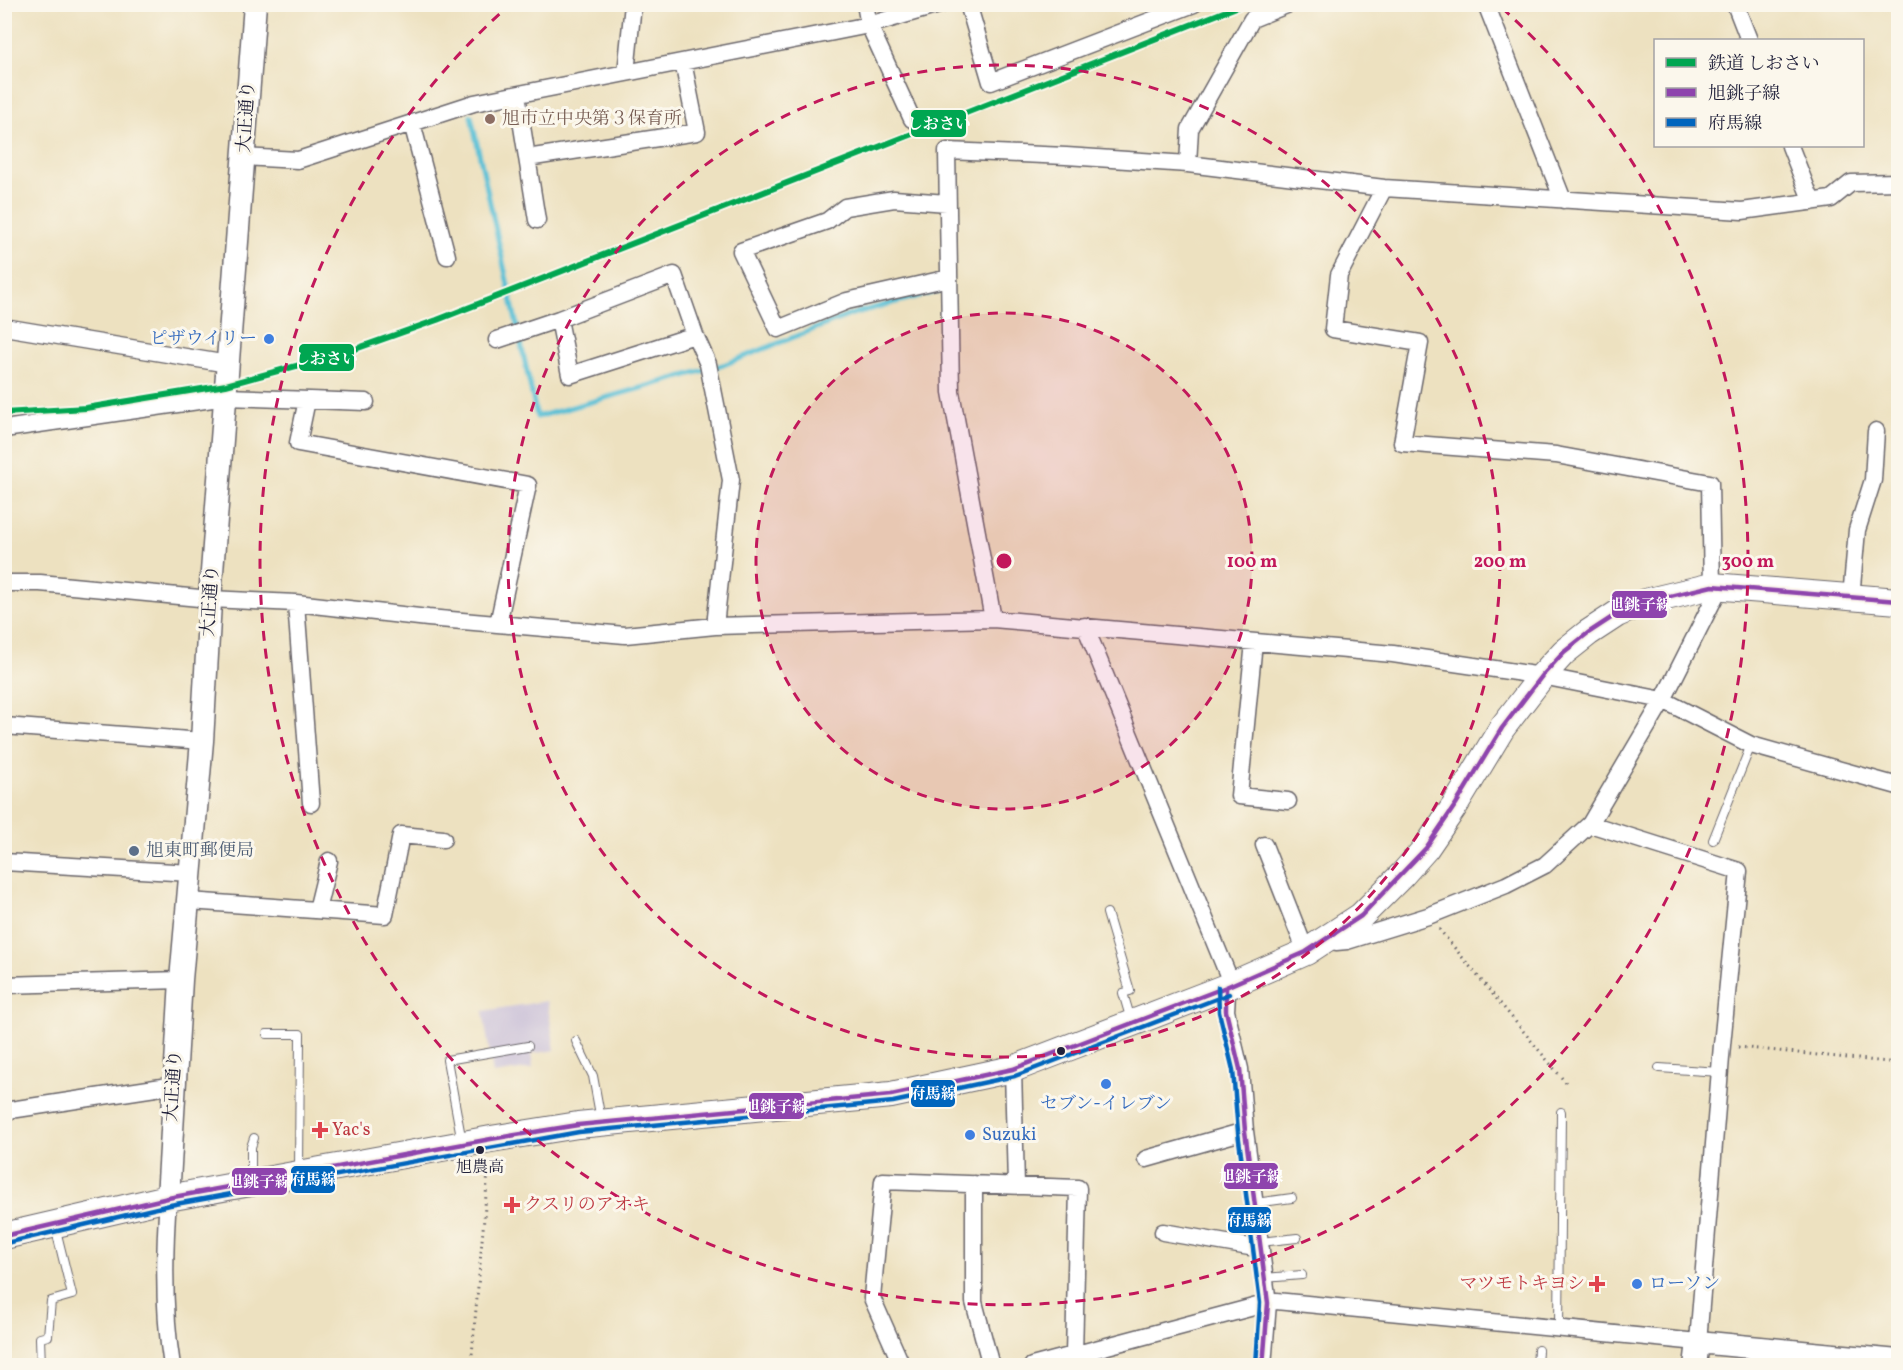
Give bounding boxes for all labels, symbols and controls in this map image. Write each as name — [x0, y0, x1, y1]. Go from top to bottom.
legend — [1654, 39, 1864, 147]
text: 鉄道 しおさい — [1708, 52, 1820, 77]
street label: 大正通り — [232, 80, 262, 154]
text: 旭銚子線 — [1708, 82, 1780, 107]
place label: 旭市立中央第３保育所 — [502, 107, 682, 132]
line badge: しおさい — [910, 109, 967, 138]
marker: 旭市立中央第３保育所 — [483, 112, 497, 126]
text: 府馬線 — [1708, 112, 1762, 137]
text: しおさい — [907, 114, 971, 136]
place label: ピザウイリー — [150, 327, 257, 352]
marker: ピザウイリー — [262, 332, 276, 346]
line badge: しおさい — [298, 343, 355, 372]
text: しおさい — [294, 349, 358, 371]
text: 100 m — [1227, 550, 1277, 575]
text: 200 m — [1474, 550, 1526, 575]
text: 300 m — [1722, 550, 1774, 575]
centre of rings — [994, 551, 1014, 571]
street label: 大正通り — [196, 564, 226, 638]
line badge: 旭銚子線 — [1611, 590, 1668, 619]
text: 旭銚子線 — [1608, 595, 1672, 617]
place label: 旭東町郵便局 — [146, 839, 254, 864]
marker: 旭東町郵便局 — [127, 844, 141, 858]
unlabelled marker — [1055, 1045, 1067, 1057]
street label: 大正通り — [159, 1049, 189, 1123]
marker: セブン-イレブン — [1099, 1077, 1113, 1091]
line badge: 府馬線 — [910, 1079, 956, 1108]
text: 府馬線 — [909, 1084, 957, 1106]
line badge: 旭銚子線 — [748, 1092, 805, 1120]
place label: セブン-イレブン — [1040, 1092, 1172, 1117]
text: 旭銚子線 — [744, 1097, 808, 1119]
place label: Yac's — [332, 1118, 370, 1143]
marker: Yac's — [313, 1123, 327, 1137]
place label: Suzuki — [982, 1123, 1037, 1148]
marker: Suzuki — [963, 1128, 977, 1142]
marker: 旭農高 — [474, 1144, 486, 1156]
place label: 旭農高 — [456, 1157, 504, 1179]
line badge: 旭銚子線 — [1223, 1162, 1279, 1190]
line badge: 府馬線 — [290, 1165, 336, 1194]
line badge: 旭銚子線 — [231, 1167, 288, 1196]
text: 旭銚子線 — [1219, 1167, 1283, 1189]
text: 府馬線 — [289, 1170, 337, 1192]
text: 旭銚子線 — [227, 1172, 291, 1194]
place label: クスリのアオキ — [524, 1193, 650, 1218]
marker: クスリのアオキ — [505, 1198, 519, 1212]
line badge: 府馬線 — [1227, 1206, 1272, 1234]
text: 府馬線 — [1225, 1211, 1273, 1233]
place label: マツモトキヨシ — [1460, 1272, 1585, 1297]
place label: ローソン — [1649, 1272, 1720, 1297]
marker: マツモトキヨシ — [1590, 1277, 1604, 1291]
marker: ローソン — [1630, 1277, 1644, 1291]

